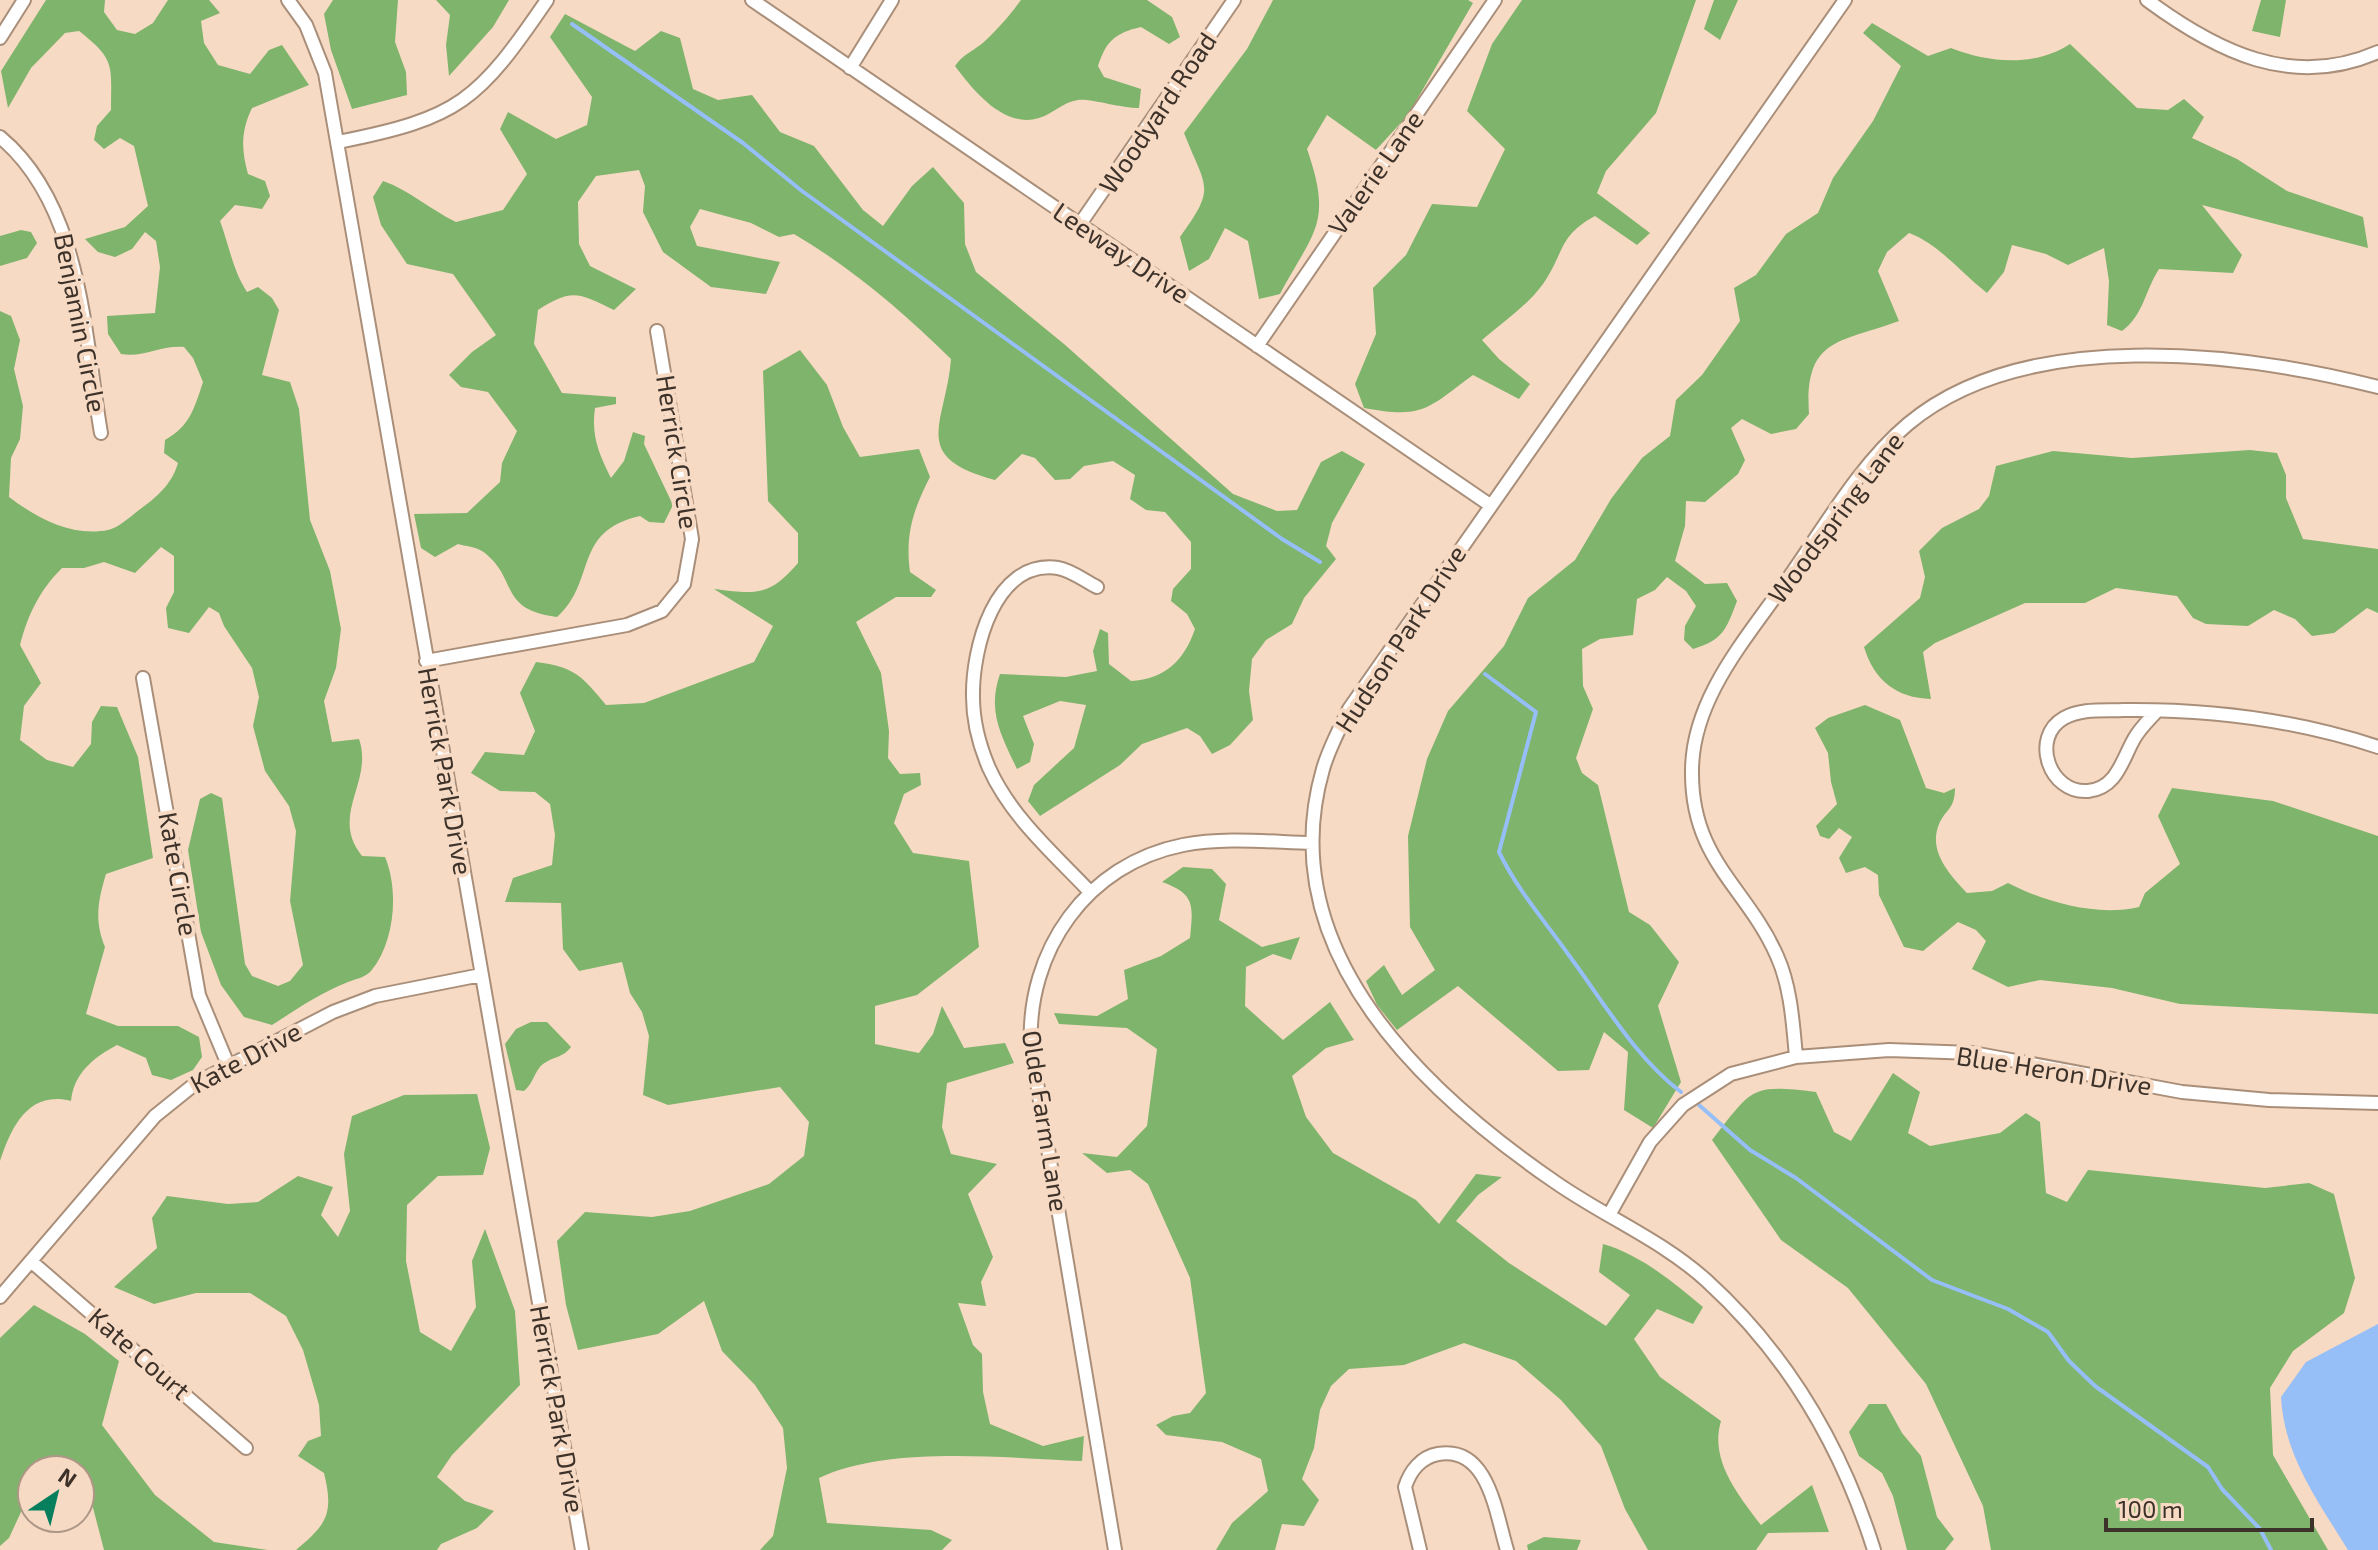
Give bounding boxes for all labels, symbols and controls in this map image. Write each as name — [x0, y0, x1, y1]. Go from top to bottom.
street label: Woodyard Road — [1092, 26, 1222, 198]
street label: Valerie Lane — [1321, 104, 1429, 240]
street label: Leeway Drive — [1048, 195, 1196, 309]
street label: Benjamin Circle — [49, 230, 114, 415]
street label: Herrick Circle — [651, 372, 706, 531]
street label: Woodspring Lane — [1760, 426, 1909, 609]
street label: Hudson Park Drive — [1328, 539, 1472, 737]
street label: Herrick Park Drive — [413, 664, 480, 877]
street label: Kate Circle — [153, 809, 206, 938]
street label: Kate Drive — [185, 1015, 306, 1099]
street label: Olde Farm Lane — [1017, 1028, 1076, 1214]
street label: Blue Heron Drive — [1954, 1039, 2154, 1100]
street label: Kate Court — [83, 1300, 197, 1405]
street label: Herrick Park Drive — [525, 1302, 592, 1515]
north arrow — [16, 1454, 96, 1534]
text: N — [54, 1462, 82, 1492]
scale bar — [2106, 1482, 2312, 1532]
text: 100 m — [2118, 1494, 2183, 1523]

